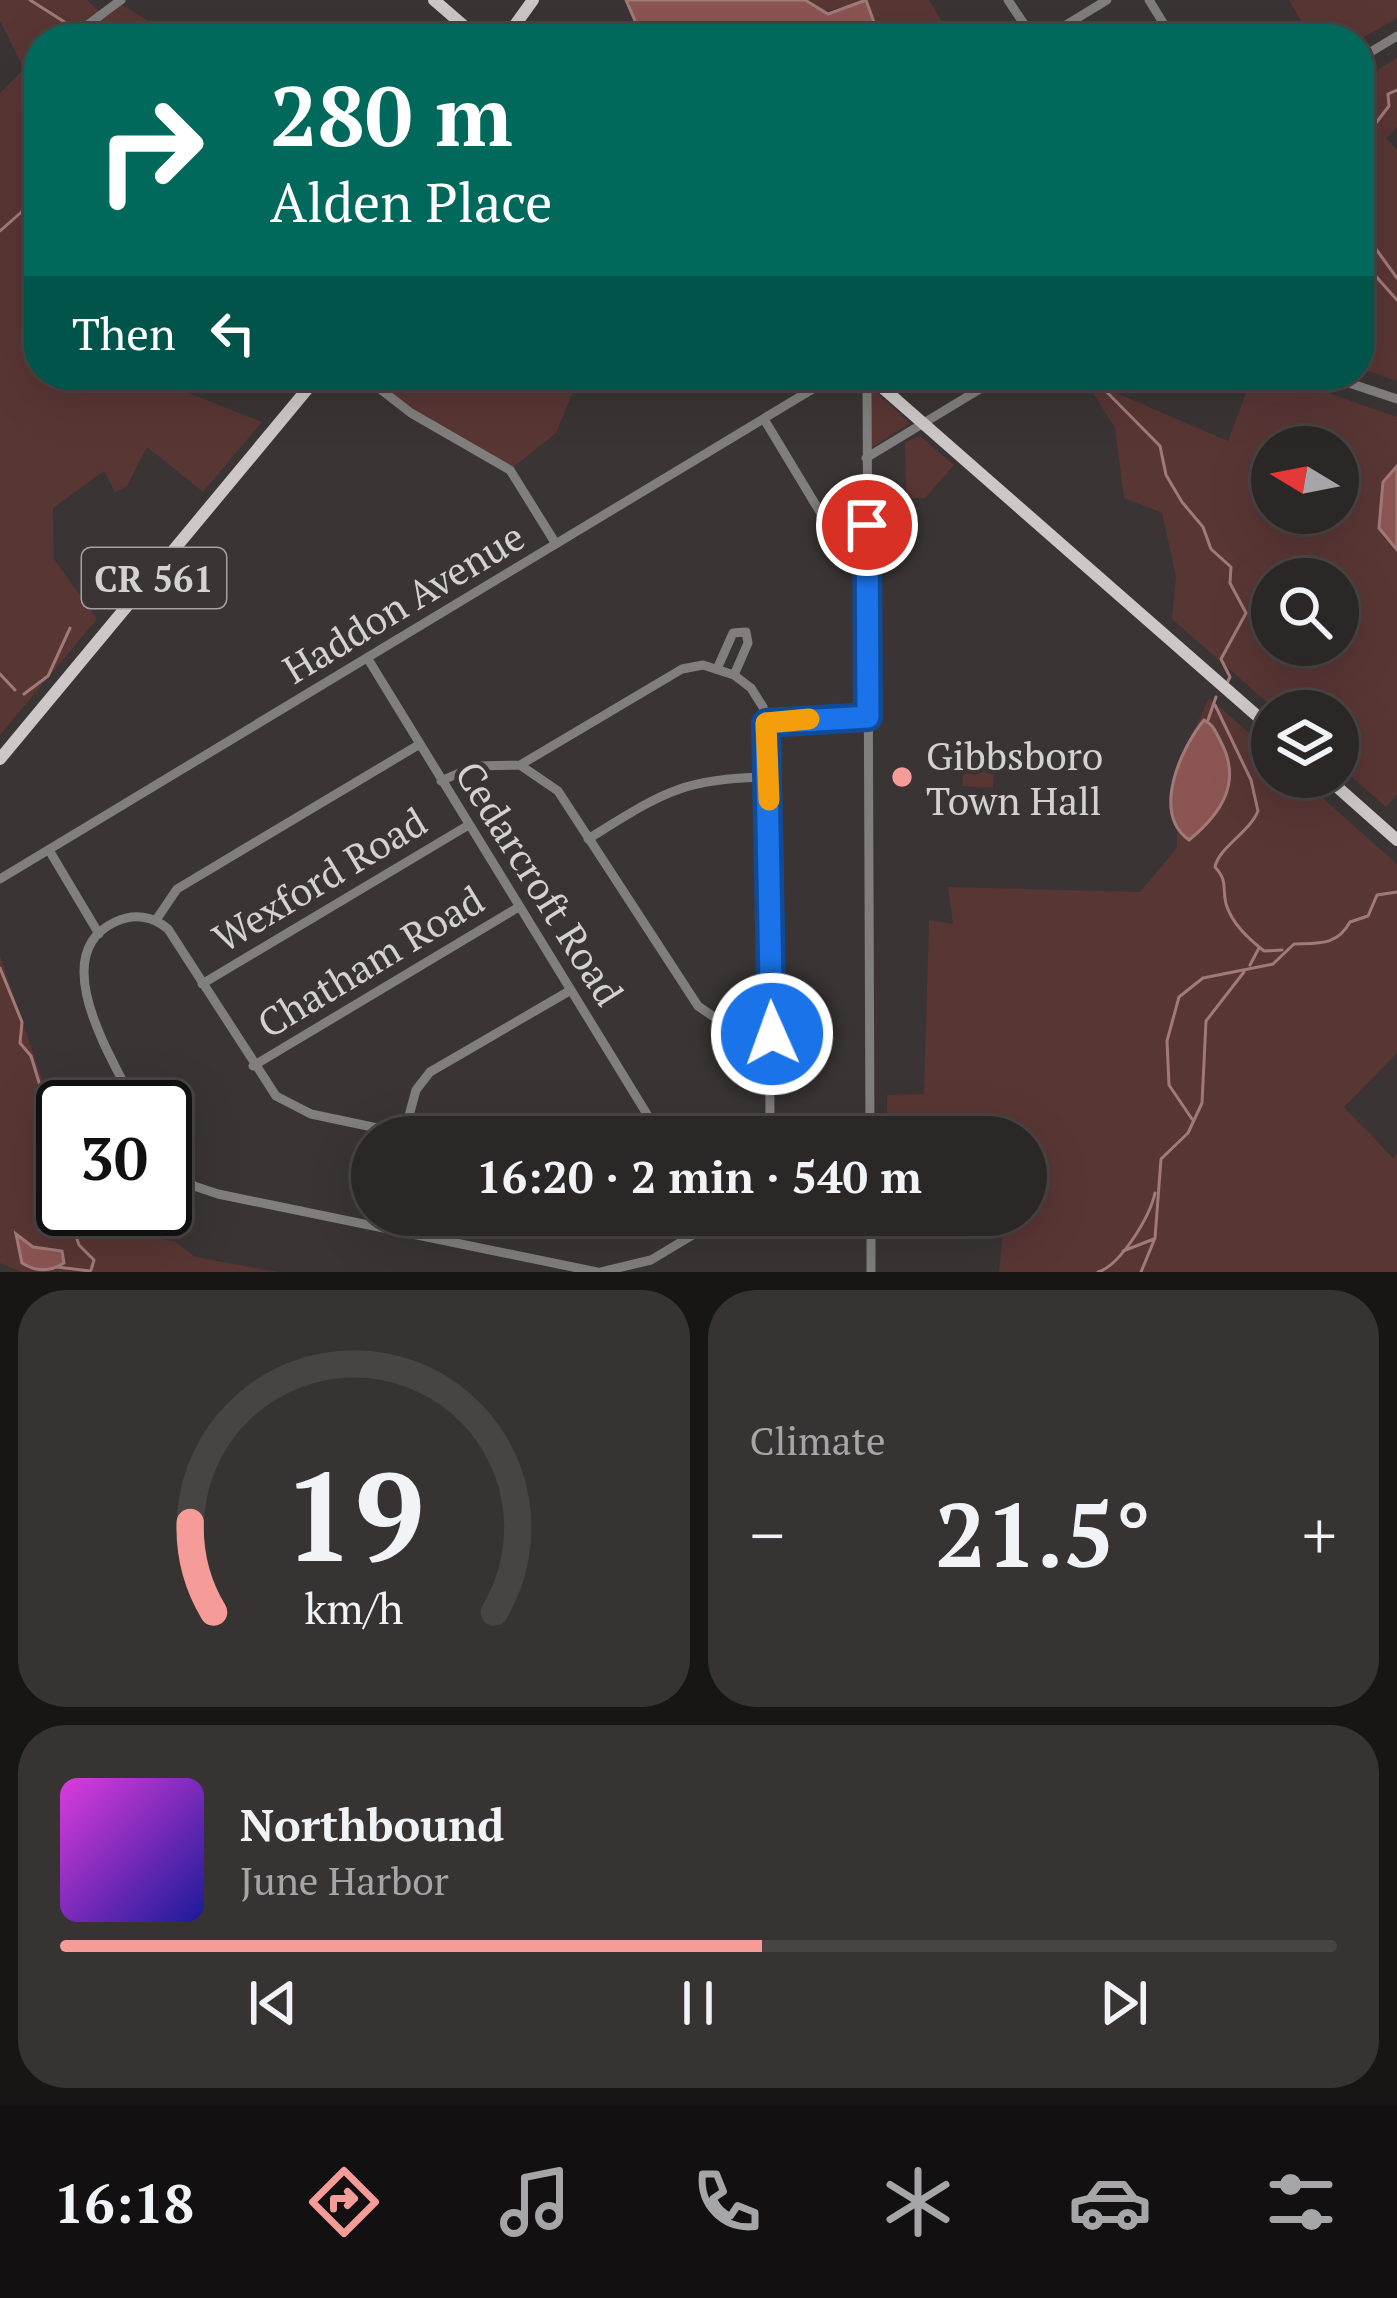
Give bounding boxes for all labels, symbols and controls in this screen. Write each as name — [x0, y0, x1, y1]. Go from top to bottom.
text: 280 m — [270, 59, 513, 170]
icon: right — [72, 72, 228, 228]
text: Alden Place — [270, 166, 553, 237]
icon: left — [200, 300, 266, 366]
text: Then — [72, 303, 176, 363]
north arrow — [1251, 426, 1359, 534]
map controls — [1251, 426, 1359, 798]
pin — [816, 474, 918, 576]
icon: arrive — [834, 492, 900, 558]
street label: Haddon Avenue — [273, 510, 533, 694]
road number: CR 561 — [82, 548, 226, 608]
button: search — [1251, 558, 1359, 666]
button: layers — [1251, 690, 1359, 798]
place label: Gibbsboro Town Hall — [926, 729, 1103, 826]
street label: Cedarcroft Road — [444, 751, 636, 1015]
marker: Gibbsboro Town Hall — [889, 764, 915, 790]
street label: Wexford Road — [203, 795, 435, 963]
street label: Chatham Road — [247, 873, 493, 1049]
position arrow — [709, 971, 835, 1097]
speed limit sign: 30 — [36, 1080, 192, 1236]
text: 16:20 · 2 min · 540 m — [476, 1146, 922, 1206]
text: Climate — [750, 1414, 886, 1466]
text: 19 — [283, 1431, 424, 1597]
text: 21.5° — [935, 1473, 1151, 1593]
text: − — [750, 1490, 785, 1578]
text: + — [1302, 1490, 1337, 1578]
text: km/h — [304, 1578, 403, 1635]
text: Northbound — [240, 1794, 504, 1854]
text: June Harbor — [240, 1854, 449, 1906]
icon: previous — [240, 1970, 306, 2036]
icon: pause — [665, 1970, 731, 2036]
icon: next — [1091, 1970, 1157, 2036]
icon: directions — [302, 2160, 386, 2244]
icon: music — [493, 2160, 577, 2244]
icon: phone — [685, 2160, 769, 2244]
icon: climate — [876, 2160, 960, 2244]
icon: car — [1068, 2160, 1152, 2244]
icon: filters — [1259, 2160, 1343, 2244]
text: 16:18 — [54, 2167, 194, 2238]

